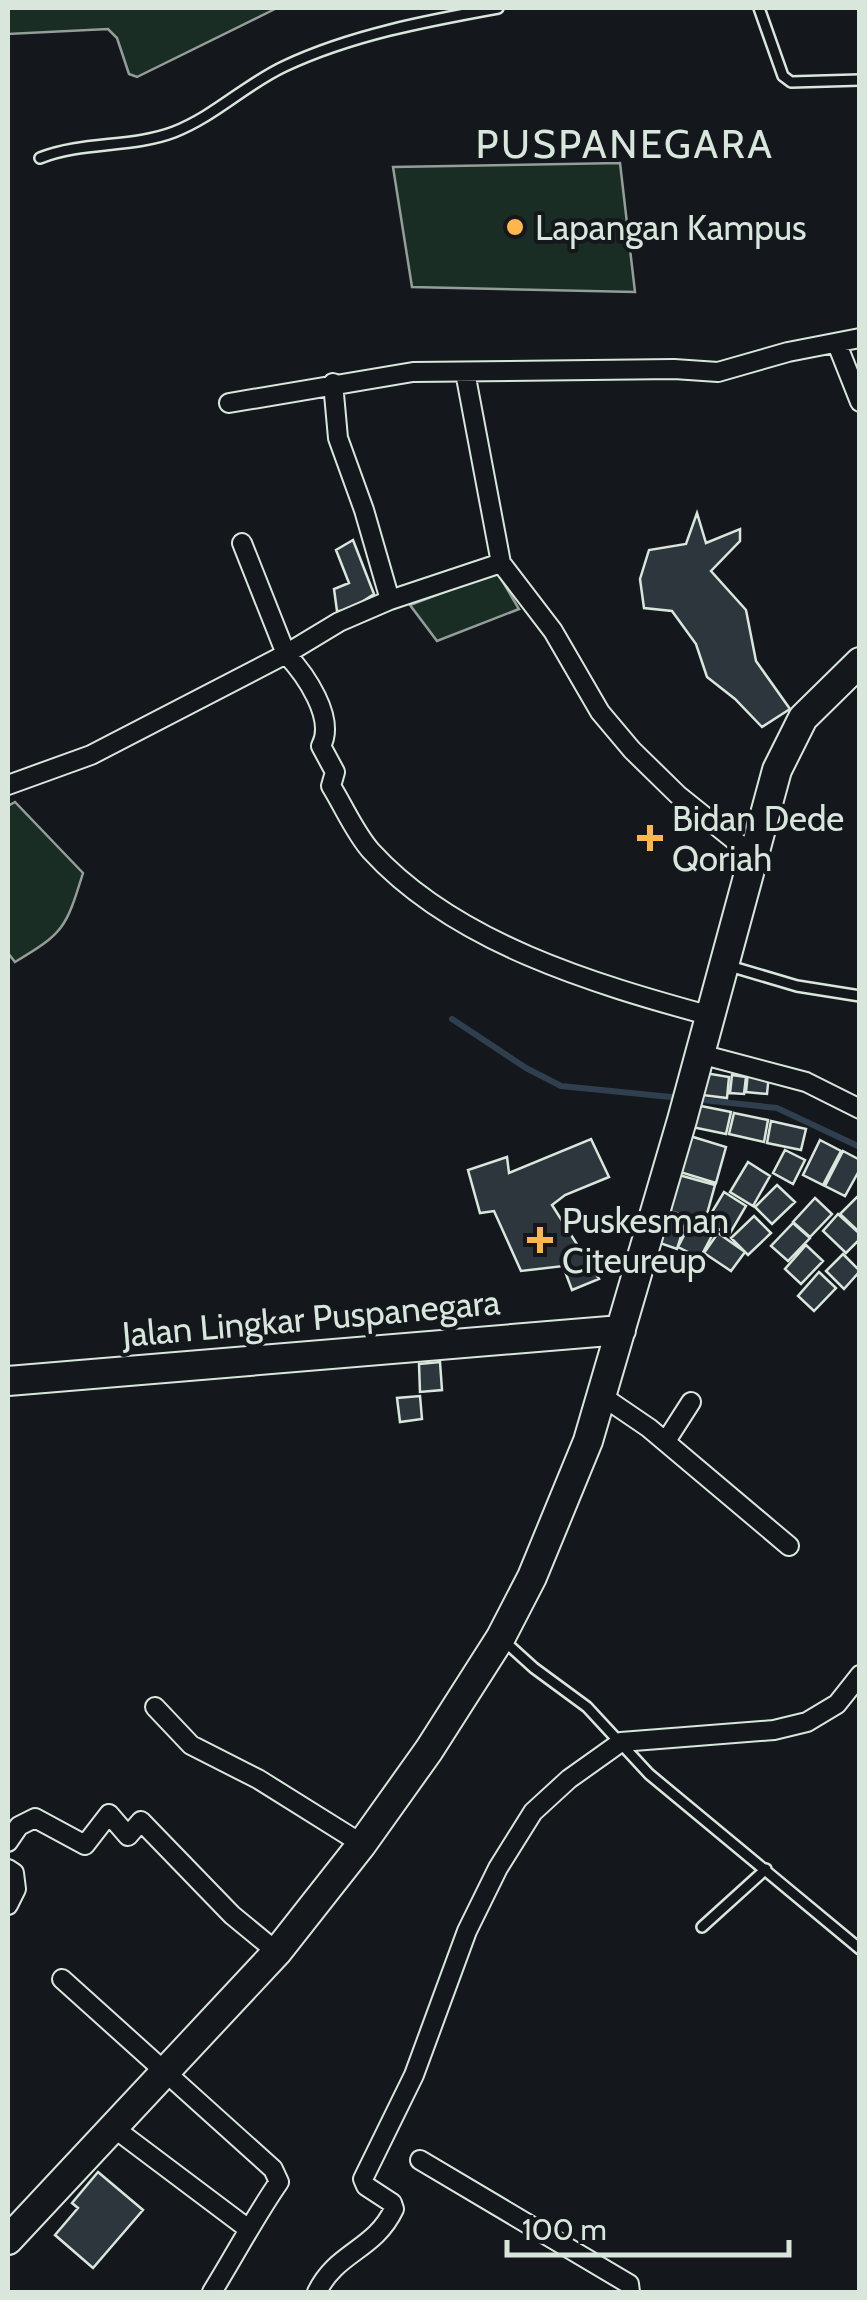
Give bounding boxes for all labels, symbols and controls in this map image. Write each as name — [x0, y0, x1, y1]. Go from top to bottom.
district label: PUSPANEGARA — [476, 119, 774, 168]
place label: Lapangan Kampus — [535, 206, 807, 249]
marker: Lapangan Kampus — [504, 216, 526, 238]
place label: Bidan Dede Qoriah — [672, 797, 844, 880]
marker: Bidan Dede Qoriah — [637, 825, 663, 851]
place label: Puskesman Citeureup — [562, 1199, 729, 1282]
marker: Puskesman Citeureup — [527, 1227, 553, 1253]
street label: Jalan Lingkar Puspanegara — [119, 1280, 502, 1356]
scale bar — [507, 2195, 790, 2257]
text: 100 m — [522, 2211, 607, 2248]

